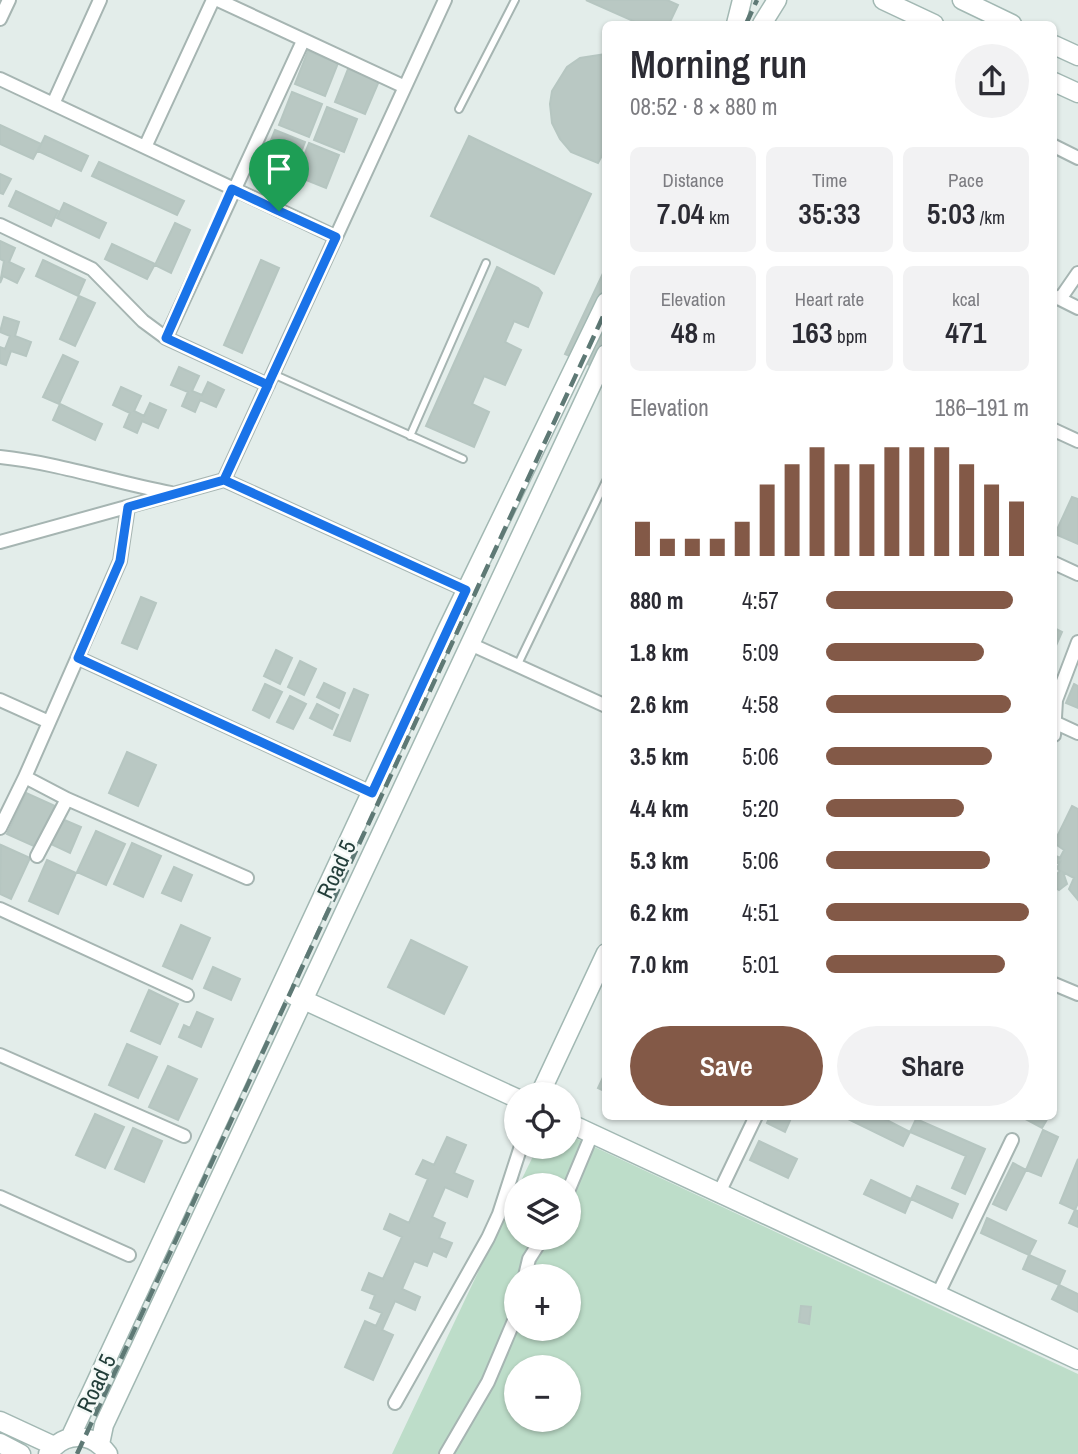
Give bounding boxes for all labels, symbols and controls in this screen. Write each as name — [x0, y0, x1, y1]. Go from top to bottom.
text: Morning run — [630, 39, 807, 90]
button: share — [955, 44, 1029, 118]
text: 08:52 · 8 × 880 m — [630, 91, 777, 122]
pin — [249, 139, 309, 211]
icon: arrive — [260, 150, 298, 188]
text: Distance — [662, 167, 724, 193]
text: Time — [812, 167, 847, 193]
text: Pace — [948, 167, 984, 193]
text: 7.04 — [657, 193, 705, 233]
text: 35:33 — [798, 193, 861, 233]
text: 5:03 — [927, 193, 976, 233]
text: km — [705, 204, 730, 230]
text: /km — [976, 204, 1005, 230]
text: Elevation — [661, 286, 726, 312]
text: Heart rate — [795, 286, 864, 312]
text: kcal — [952, 286, 980, 312]
text: 48 — [671, 312, 698, 352]
text: 163 — [792, 312, 833, 352]
text: 471 — [945, 312, 986, 352]
text: m — [698, 323, 716, 349]
text: bpm — [833, 323, 867, 349]
text: Elevation — [630, 392, 709, 423]
text: 186–191 m — [935, 392, 1029, 423]
text: 880 m — [630, 585, 683, 616]
text: 4:57 — [742, 585, 779, 616]
text: 1.8 km — [630, 637, 689, 668]
text: 5:09 — [742, 637, 779, 668]
text: 2.6 km — [630, 689, 689, 720]
text: 4:58 — [742, 689, 779, 720]
text: 3.5 km — [630, 741, 689, 772]
text: 5:06 — [742, 741, 779, 772]
text: 4.4 km — [630, 793, 689, 824]
text: 5:20 — [742, 793, 779, 824]
street label: Road 5 — [309, 835, 363, 903]
text: 5.3 km — [630, 845, 689, 876]
text: 5:06 — [742, 845, 779, 876]
text: 6.2 km — [630, 897, 689, 928]
text: 4:51 — [742, 897, 779, 928]
text: 7.0 km — [630, 949, 689, 980]
text: 5:01 — [742, 949, 779, 980]
button: Save — [630, 1026, 823, 1106]
button: Share — [837, 1026, 1029, 1106]
map controls — [504, 1082, 581, 1432]
button: locate — [504, 1082, 581, 1159]
button: layers — [504, 1173, 581, 1250]
button: + — [504, 1264, 581, 1341]
street label: Road 5 — [69, 1349, 123, 1417]
button: − — [504, 1355, 581, 1432]

